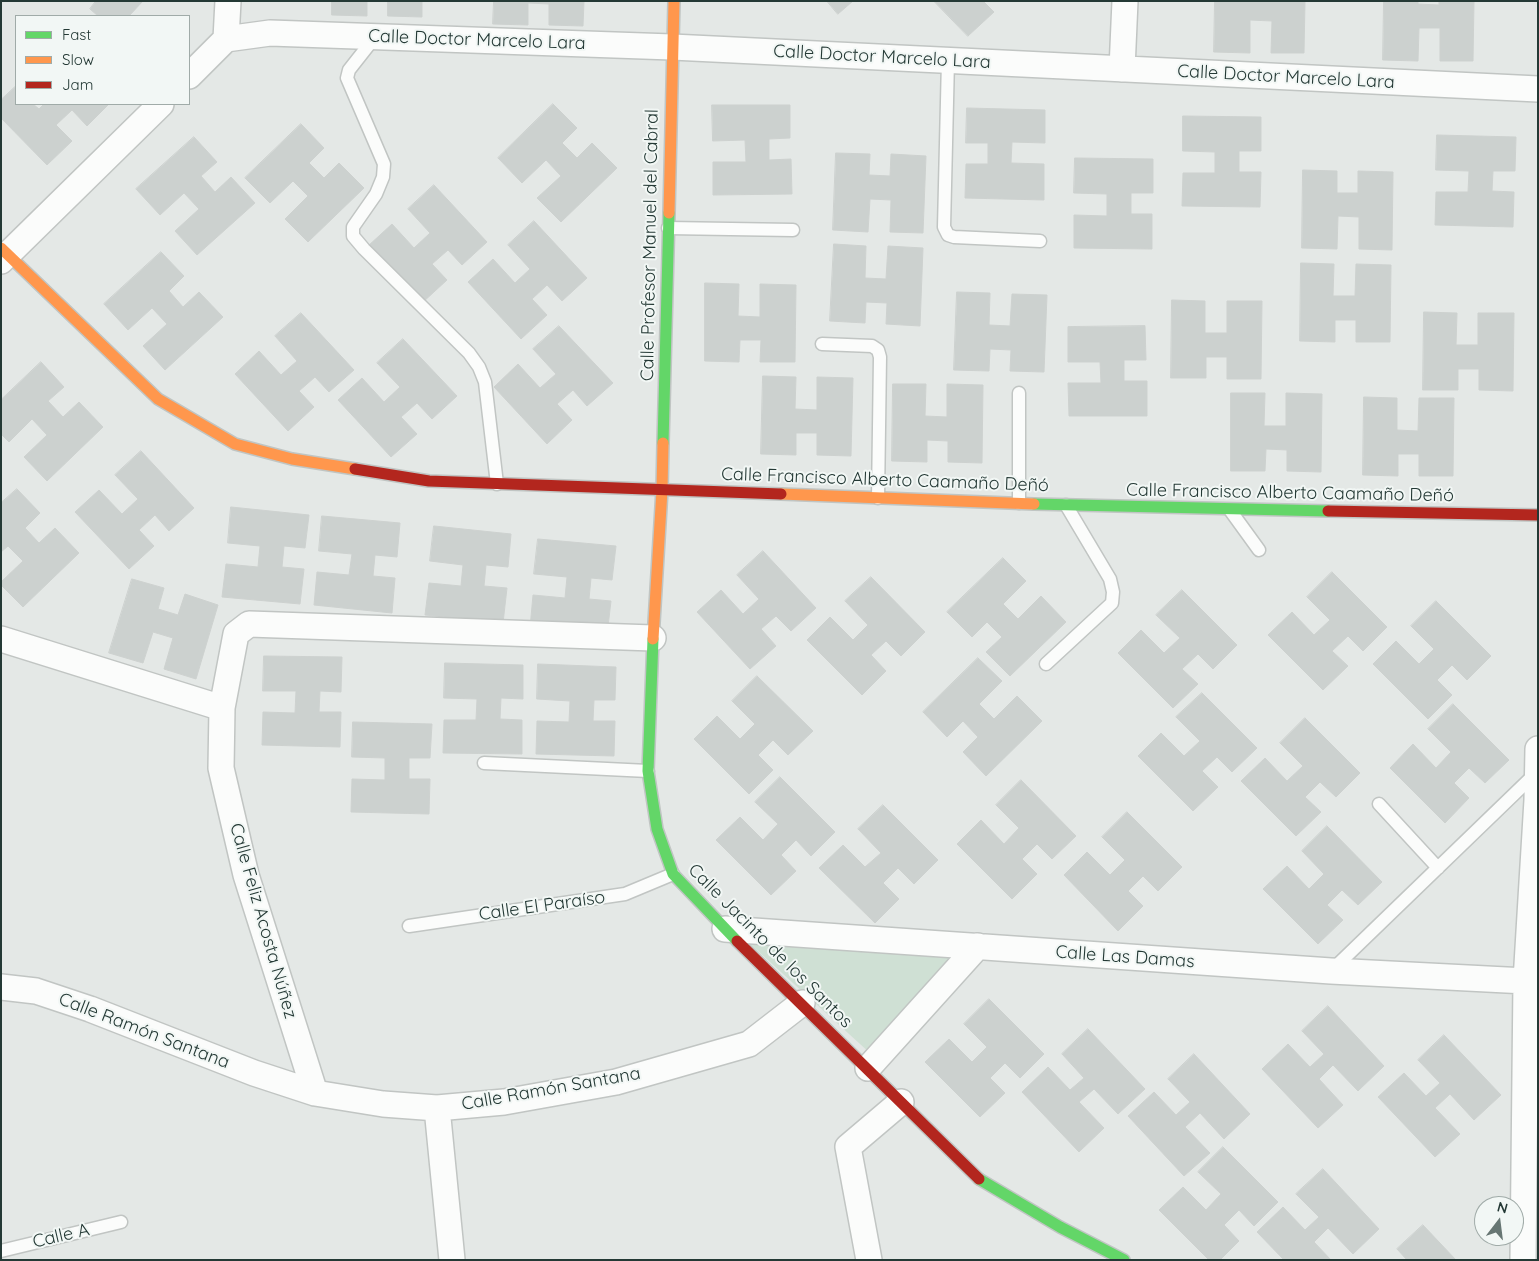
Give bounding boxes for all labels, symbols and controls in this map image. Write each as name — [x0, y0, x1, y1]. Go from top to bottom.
legend — [15, 15, 190, 105]
text: Fast — [62, 25, 91, 44]
street label: Calle Doctor Marcelo Lara — [368, 25, 586, 55]
street label: Calle Doctor Marcelo Lara — [773, 41, 991, 73]
text: Slow — [62, 50, 94, 69]
street label: Calle Doctor Marcelo Lara — [1177, 61, 1395, 93]
text: Jam — [62, 75, 93, 94]
street label: Calle Profesor Manuel del Cabral — [637, 109, 663, 381]
street label: Calle Francisco Alberto Caamaño Deñó — [721, 463, 1049, 497]
street label: Calle Francisco Alberto Caamaño Deñó — [1126, 479, 1454, 507]
street label: Calle Feliz Acosta Núñez — [225, 821, 301, 1021]
street label: Calle Jacinto de los Santos — [683, 859, 857, 1033]
street label: Calle El Paraíso — [477, 886, 607, 926]
street label: Calle Las Damas — [1055, 941, 1195, 973]
street label: Calle Ramón Santana — [56, 988, 232, 1074]
street label: Calle Ramón Santana — [460, 1063, 642, 1115]
north arrow — [1474, 1196, 1524, 1246]
text: N — [1495, 1197, 1510, 1218]
street label: Calle A — [31, 1219, 91, 1253]

